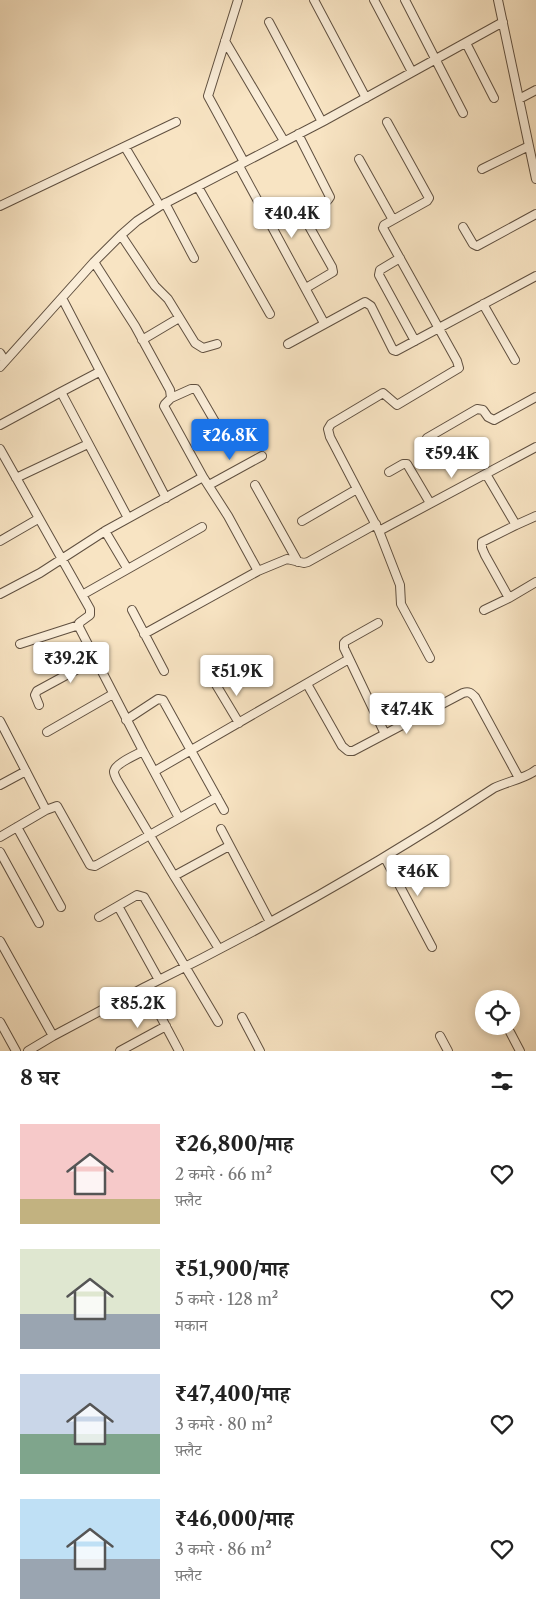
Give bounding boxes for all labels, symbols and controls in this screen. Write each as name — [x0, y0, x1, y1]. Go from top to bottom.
pin: ₹40.4K — [251, 196, 333, 239]
text: ₹40.4K — [264, 203, 320, 223]
pin: ₹26.8K — [189, 418, 271, 461]
text: ₹26.8K — [202, 425, 258, 445]
pin: ₹59.4K — [411, 436, 493, 479]
text: ₹59.4K — [425, 443, 479, 463]
pin: ₹39.2K — [30, 642, 112, 684]
text: ₹39.2K — [44, 648, 98, 668]
pin: ₹51.9K — [196, 654, 278, 697]
text: ₹51.9K — [211, 661, 263, 681]
pin: ₹47.4K — [366, 692, 448, 735]
text: ₹47.4K — [381, 699, 433, 719]
pin: ₹46K — [388, 854, 448, 897]
text: ₹46K — [398, 861, 438, 881]
pin: ₹85.2K — [97, 986, 179, 1029]
map controls — [475, 990, 520, 1035]
button: locate — [475, 990, 520, 1035]
text: ₹85.2K — [111, 993, 165, 1013]
text: 8 घर — [20, 1065, 59, 1090]
icon: filters — [488, 1067, 516, 1095]
text: ₹26,800/माह — [175, 1131, 293, 1156]
icon: home — [60, 1144, 120, 1204]
icon: heart — [488, 1160, 516, 1188]
text: 2 कमरे · 66 m² — [175, 1164, 272, 1184]
text: फ़्लैट — [175, 1190, 202, 1210]
text: ₹51,900/माह — [175, 1256, 288, 1281]
icon: home — [60, 1269, 120, 1329]
icon: heart — [488, 1285, 516, 1313]
text: 5 कमरे · 128 m² — [175, 1289, 278, 1309]
text: मकान — [175, 1315, 207, 1335]
text: ₹47,400/माह — [175, 1381, 290, 1406]
icon: home — [60, 1394, 120, 1454]
icon: heart — [488, 1410, 516, 1438]
text: 3 कमरे · 80 m² — [175, 1414, 273, 1434]
text: फ़्लैट — [175, 1440, 202, 1460]
text: ₹46,000/माह — [175, 1506, 293, 1531]
icon: home — [60, 1519, 120, 1579]
icon: heart — [488, 1535, 516, 1563]
text: 3 कमरे · 86 m² — [175, 1539, 272, 1559]
text: फ़्लैट — [175, 1565, 202, 1585]

